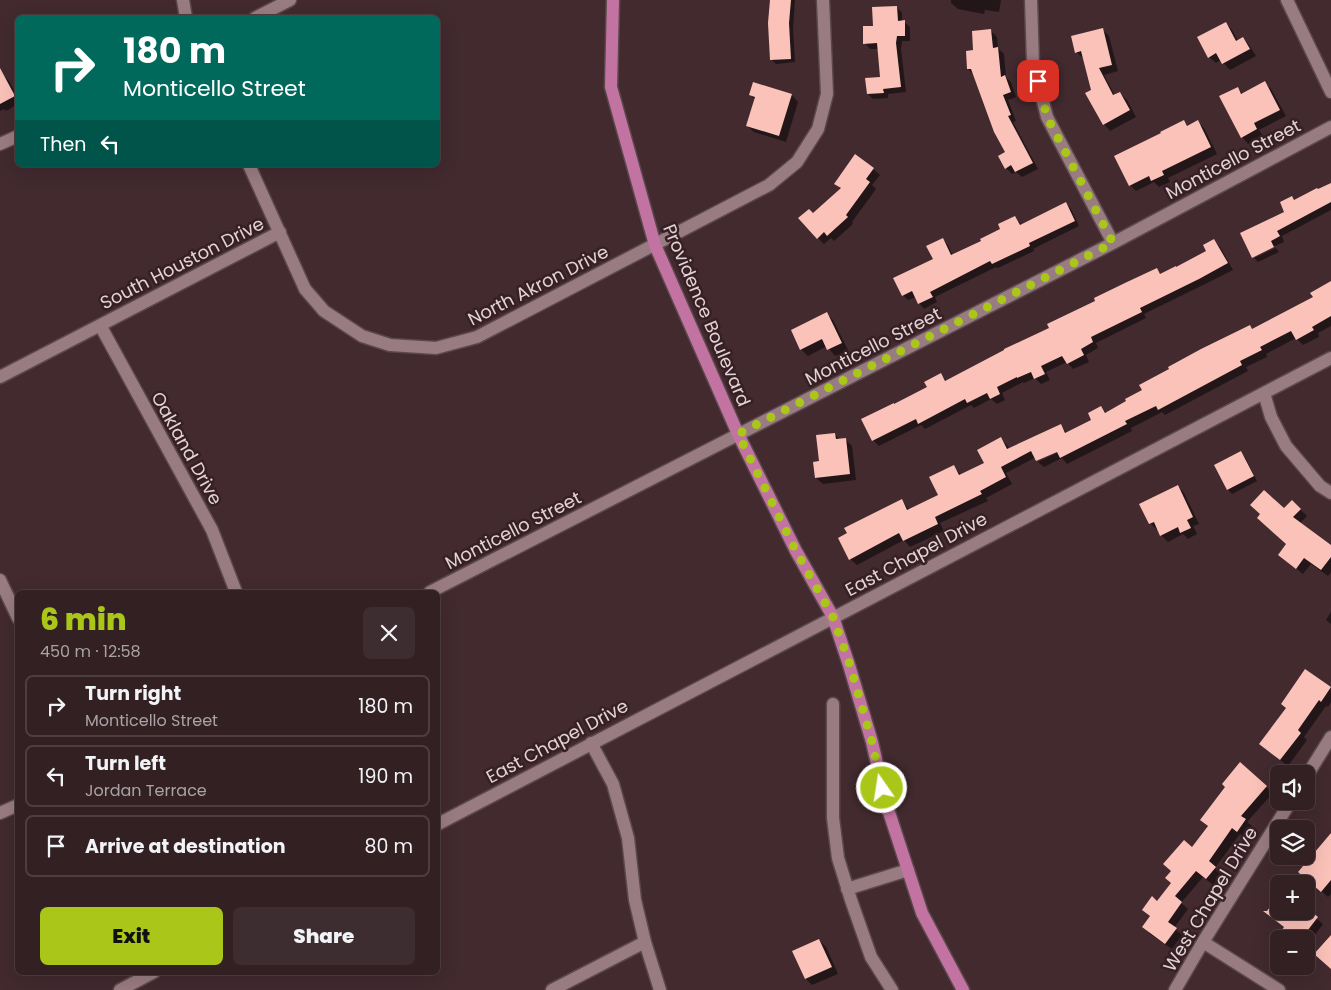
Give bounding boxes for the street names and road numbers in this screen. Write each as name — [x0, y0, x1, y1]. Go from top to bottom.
street label: Monticello Street — [1161, 113, 1305, 205]
street label: South Houston Drive — [96, 211, 268, 315]
street label: Providence Boulevard — [657, 220, 757, 410]
street label: North Akron Drive — [463, 239, 613, 331]
street label: Monticello Street — [801, 301, 945, 391]
street label: Oakland Drive — [146, 387, 228, 509]
street label: Monticello Street — [441, 485, 585, 575]
street label: East Chapel Drive — [841, 506, 991, 602]
street label: East Chapel Drive — [482, 693, 632, 789]
street label: West Chapel Drive — [1157, 822, 1263, 976]

